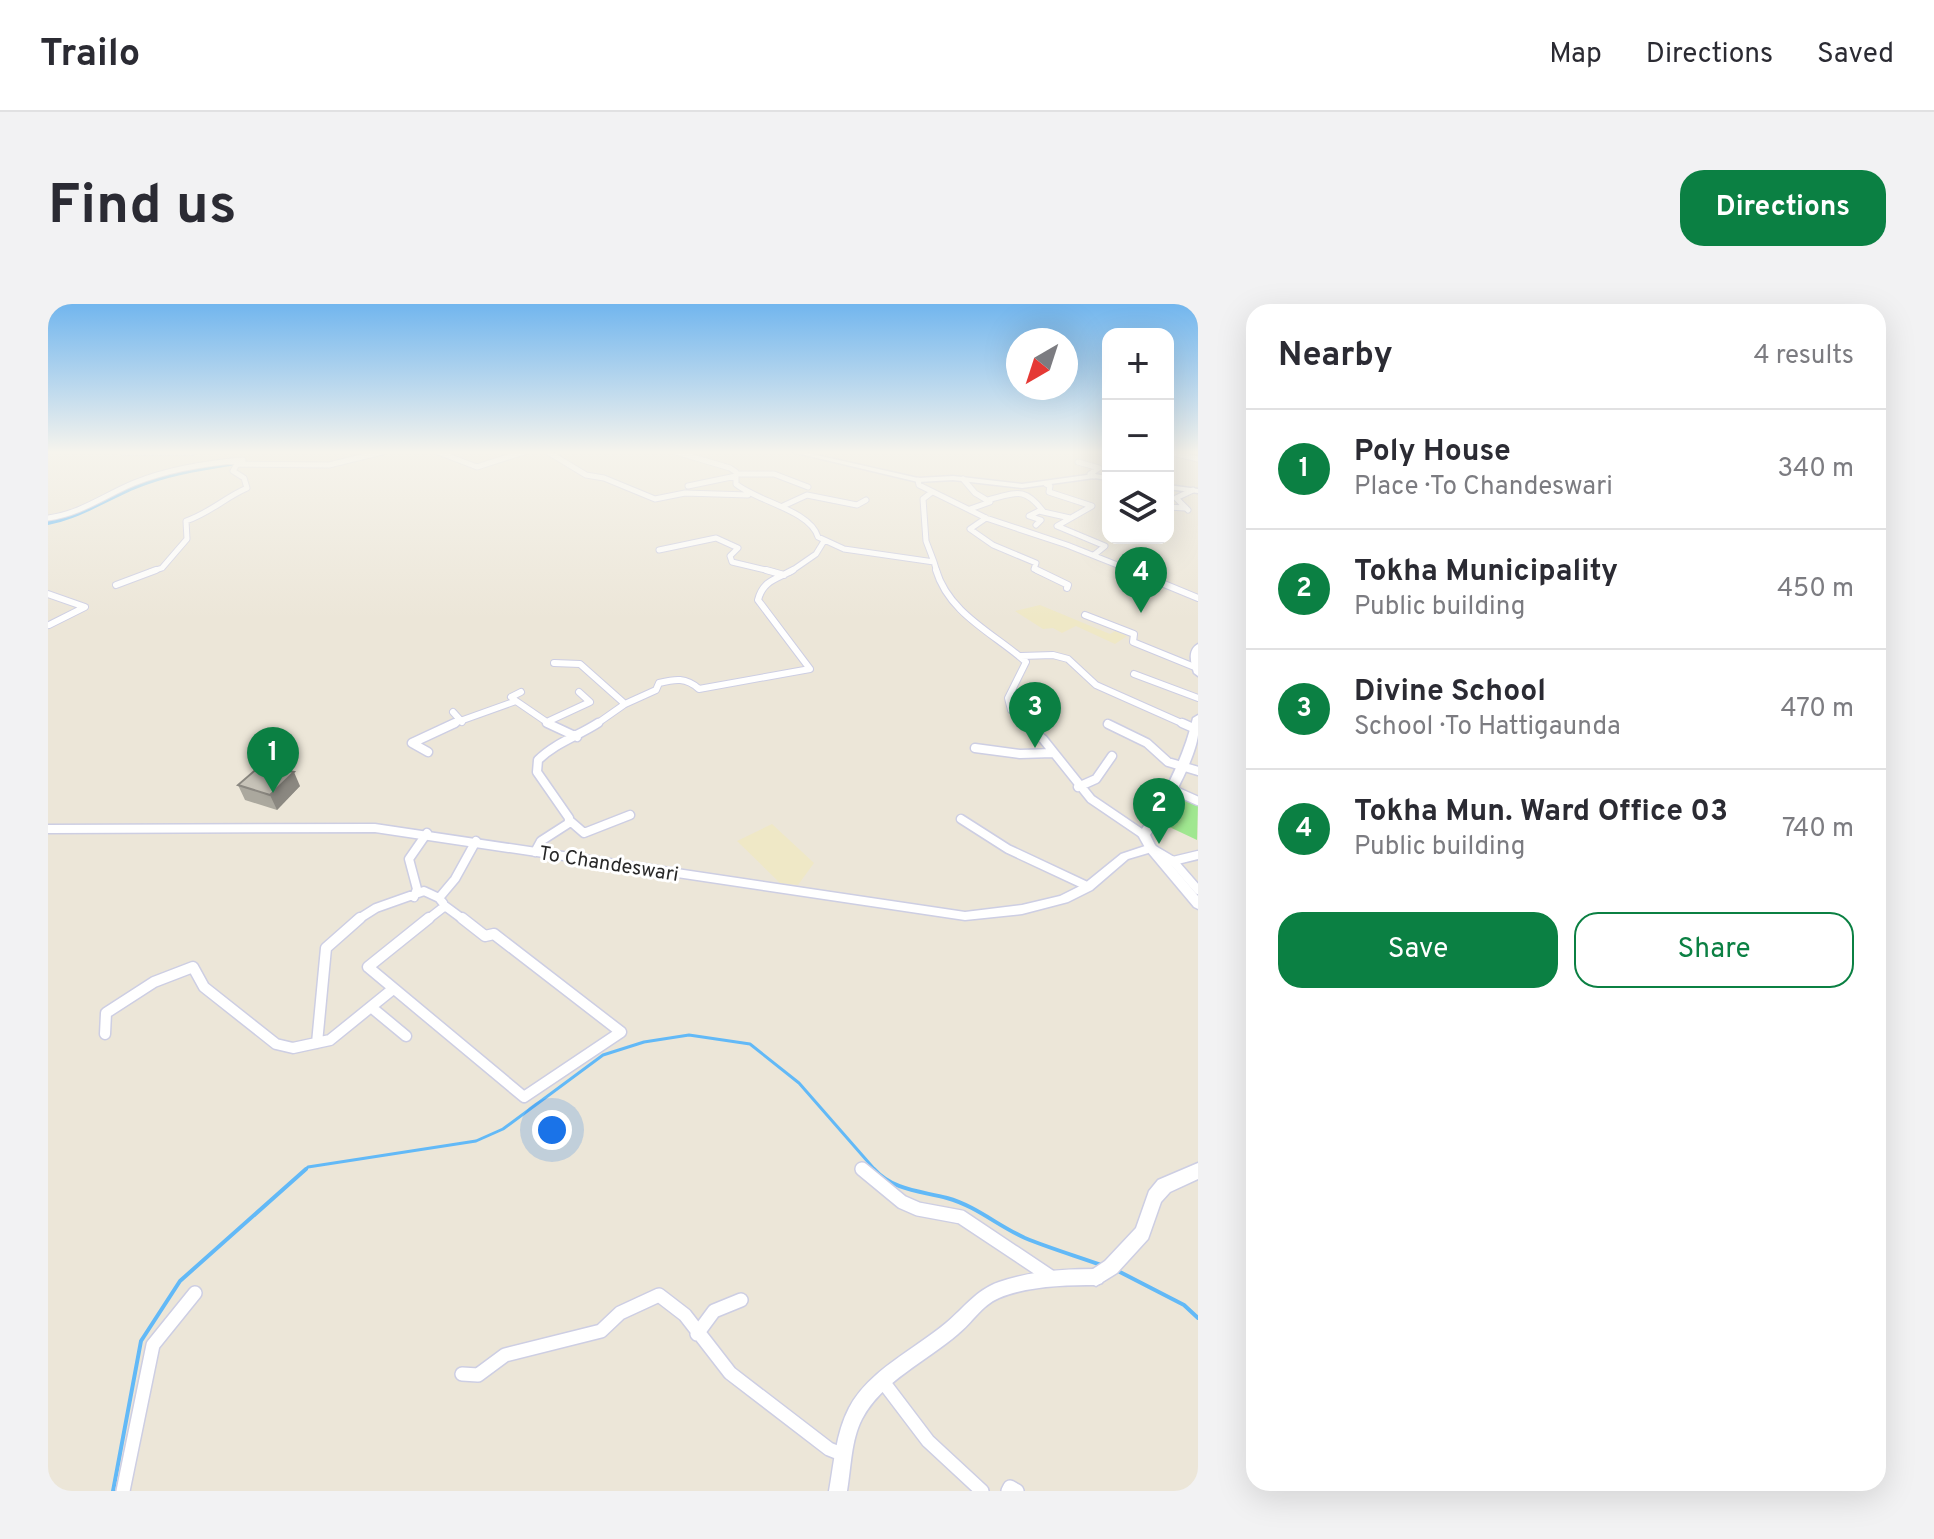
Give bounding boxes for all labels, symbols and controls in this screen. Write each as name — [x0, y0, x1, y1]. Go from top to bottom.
text: Trailo — [40, 31, 140, 80]
text: Map — [1549, 37, 1602, 73]
text: Directions — [1646, 37, 1773, 73]
text: Saved — [1817, 37, 1894, 73]
button: Directions — [1680, 170, 1886, 246]
text: Find us — [48, 173, 237, 243]
north arrow — [1006, 328, 1078, 400]
map controls — [1102, 328, 1174, 544]
button: + — [1102, 328, 1174, 400]
text: Nearby — [1278, 335, 1393, 378]
text: 4 results — [1753, 340, 1854, 373]
button: − — [1102, 400, 1174, 472]
text: Poly House — [1354, 434, 1511, 471]
text: 1 — [1299, 453, 1309, 486]
text: 340 m — [1777, 453, 1854, 486]
text: Place · To Chandeswari — [1354, 471, 1613, 504]
button: layers — [1102, 472, 1174, 544]
pin: 4 — [1115, 547, 1167, 613]
text: Tokha Municipality — [1354, 554, 1618, 591]
text: 2 — [1296, 573, 1312, 606]
text: 450 m — [1777, 573, 1854, 606]
text: Public building — [1354, 591, 1525, 624]
text: Divine School — [1354, 674, 1546, 711]
pin: 3 — [1009, 682, 1061, 748]
text: 3 — [1296, 693, 1312, 726]
text: 470 m — [1780, 693, 1854, 726]
text: School · To Hattigaunda — [1354, 711, 1621, 744]
pin: 1 — [247, 727, 299, 793]
pin: 2 — [1133, 778, 1185, 844]
text: Tokha Mun. Ward Office 03 — [1354, 794, 1728, 831]
text: 4 — [1296, 813, 1312, 846]
text: 740 m — [1782, 813, 1854, 846]
text: Public building — [1354, 831, 1525, 864]
street label: To Chandeswari — [537, 841, 680, 889]
button: Save — [1278, 912, 1558, 988]
button: Share — [1574, 912, 1854, 988]
your location — [532, 1110, 572, 1150]

